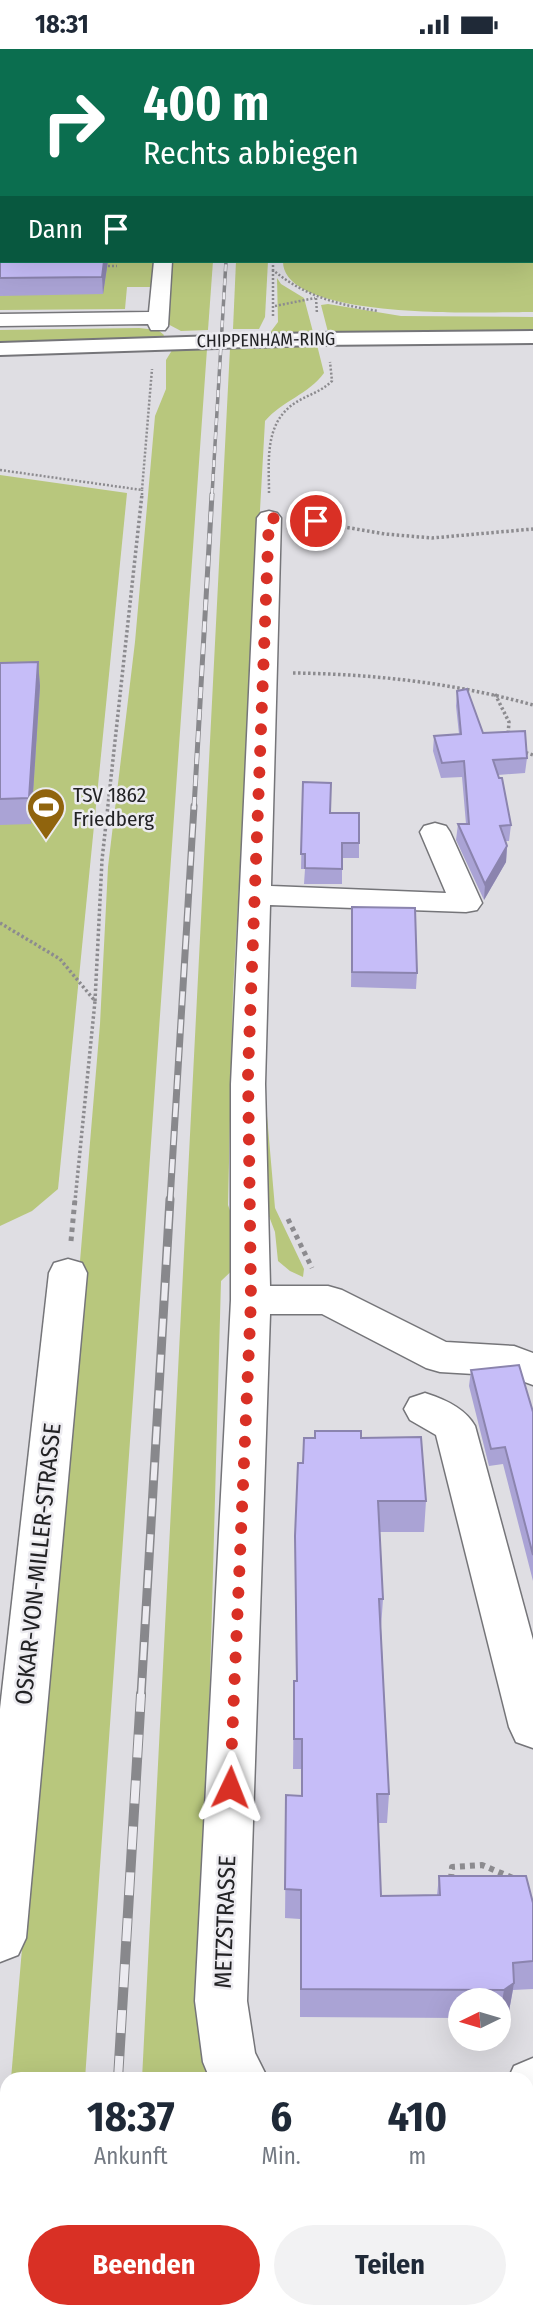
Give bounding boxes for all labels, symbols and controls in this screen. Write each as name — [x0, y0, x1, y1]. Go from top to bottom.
text: 18:31 — [35, 9, 89, 40]
text: 400 m — [143, 74, 269, 133]
icon: right — [28, 77, 119, 168]
text: Rechts abbiegen — [143, 134, 359, 172]
icon: arrive — [97, 210, 135, 248]
text: Dann — [28, 214, 83, 245]
street label: CHIPPENHAM-RING — [197, 328, 335, 352]
pin — [286, 491, 346, 551]
icon: arrive — [297, 502, 335, 540]
place label: TSV 1862 Friedberg — [73, 782, 154, 832]
sports icon: TSV 1862 Friedberg — [25, 786, 67, 841]
street label: OSKAR-VON-MILLER-STRASSE — [9, 1422, 67, 1706]
position arrow — [193, 1750, 267, 1824]
street label: METZSTRASSE — [209, 1855, 241, 1989]
north arrow — [448, 1988, 511, 2051]
map controls — [448, 1988, 511, 2051]
text: 18:37 — [87, 2092, 175, 2142]
text: 6 — [270, 2092, 292, 2142]
text: 410 — [388, 2092, 447, 2142]
text: Ankunft — [94, 2142, 168, 2170]
text: Min. — [262, 2142, 301, 2170]
text: m — [409, 2142, 426, 2170]
button: Beenden — [28, 2225, 260, 2305]
button: Teilen — [274, 2225, 506, 2305]

